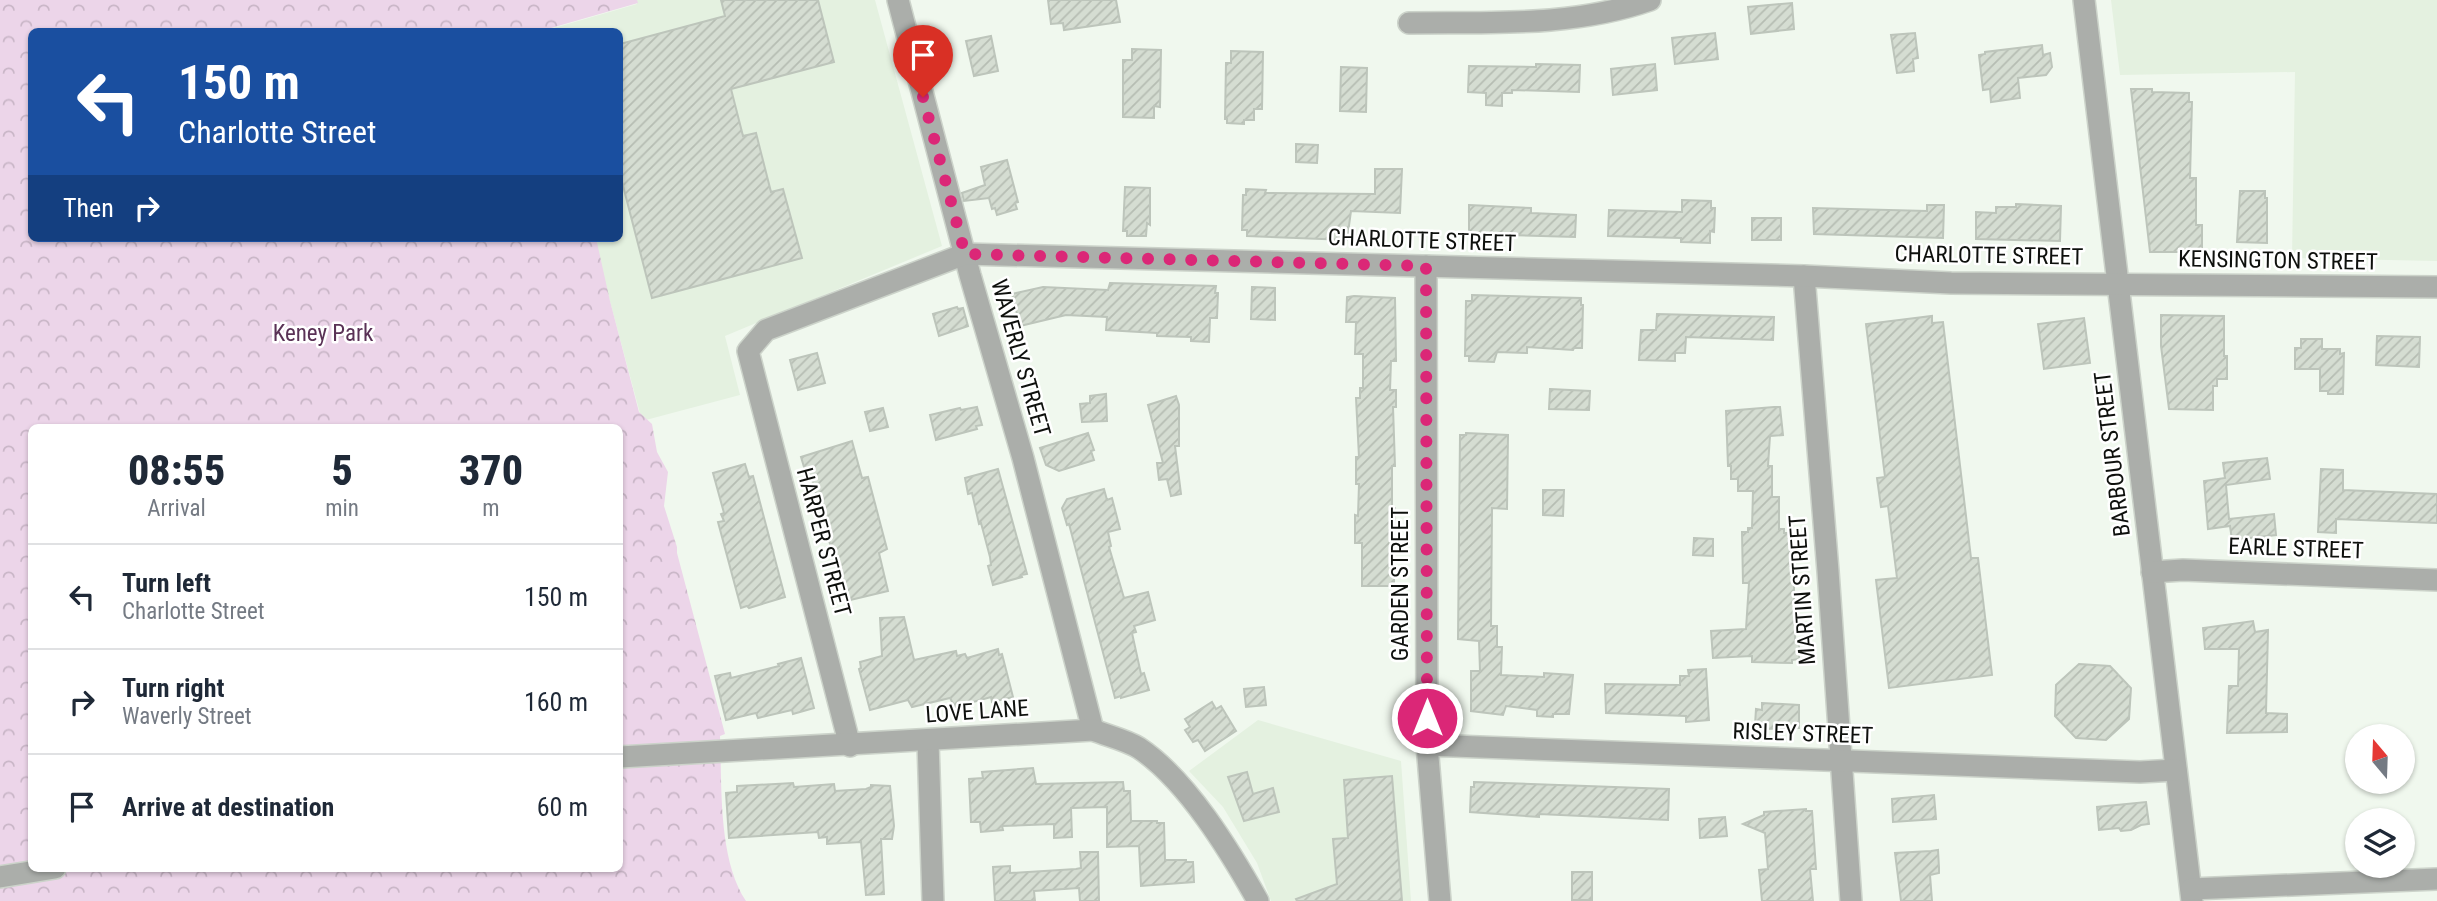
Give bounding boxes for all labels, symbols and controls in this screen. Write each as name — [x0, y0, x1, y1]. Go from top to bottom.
pin — [893, 25, 953, 97]
icon: arrive — [904, 36, 942, 74]
text: 150 m — [178, 54, 300, 111]
icon: left — [63, 56, 154, 147]
text: Charlotte Street — [178, 113, 376, 151]
icon: right — [128, 189, 166, 227]
text: Then — [63, 193, 114, 223]
street label: CHARLOTTE STREET — [1327, 224, 1517, 257]
street label: CHARLOTTE STREET — [1894, 240, 2084, 271]
street label: KENSINGTON STREET — [2178, 245, 2378, 276]
street label: WAVERLY STREET — [985, 276, 1056, 440]
park label: Keney Park — [273, 320, 374, 347]
street label: BARBOUR STREET — [2089, 370, 2136, 538]
text: 08:55 — [128, 446, 225, 495]
text: 5 — [331, 446, 353, 495]
text: 370 — [459, 446, 523, 495]
street label: HARPER STREET — [791, 465, 856, 619]
text: Arrival — [147, 495, 206, 522]
text: min — [325, 495, 359, 522]
text: m — [482, 495, 500, 522]
street label: GARDEN STREET — [1387, 507, 1414, 661]
street label: MARTIN STREET — [1784, 514, 1821, 666]
street label: EARLE STREET — [2228, 533, 2364, 564]
text: Turn left — [122, 568, 211, 598]
icon: left — [63, 578, 101, 616]
text: 150 m — [524, 582, 588, 612]
text: Charlotte Street — [122, 598, 265, 625]
text: Turn right — [122, 673, 224, 703]
position arrow — [1390, 681, 1464, 755]
icon: right — [63, 683, 101, 721]
text: 160 m — [524, 687, 588, 717]
street label: LOVE LANE — [924, 694, 1030, 729]
text: Waverly Street — [122, 703, 252, 730]
street label: RISLEY STREET — [1732, 718, 1874, 749]
north arrow — [2345, 724, 2415, 794]
map controls — [2345, 724, 2415, 878]
icon: arrive — [63, 788, 101, 826]
text: Arrive at destination — [122, 792, 334, 822]
text: 60 m — [537, 792, 588, 822]
button: layers — [2345, 808, 2415, 878]

